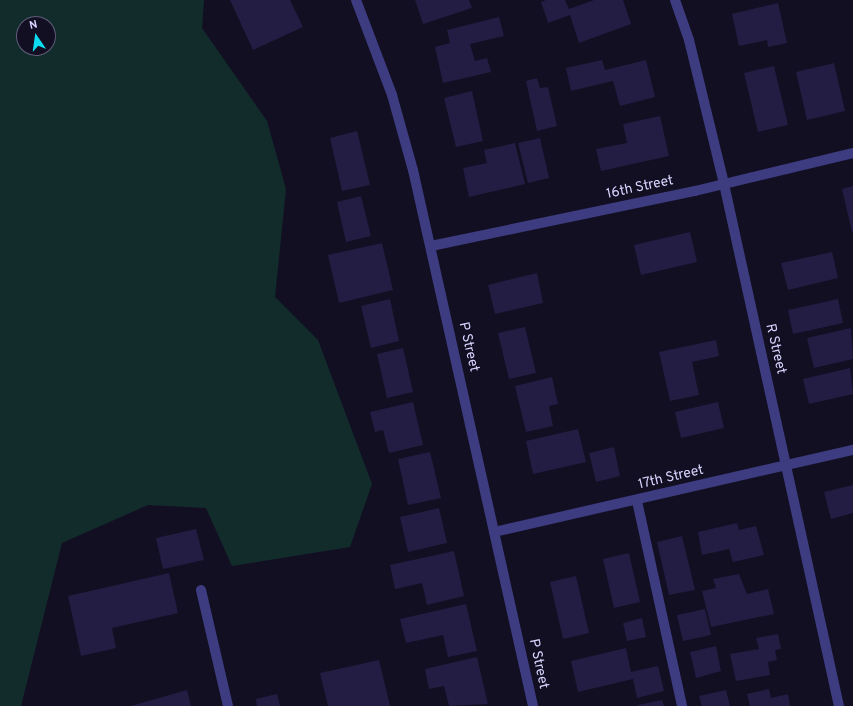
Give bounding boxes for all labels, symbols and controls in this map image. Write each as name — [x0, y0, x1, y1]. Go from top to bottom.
north arrow — [16, 16, 56, 56]
text: N — [28, 18, 39, 33]
street label: 16th Street — [605, 173, 675, 203]
street label: P Street — [454, 320, 482, 374]
street label: R Street — [761, 322, 789, 376]
street label: 17th Street — [637, 462, 705, 494]
street label: P Street — [525, 637, 551, 691]

